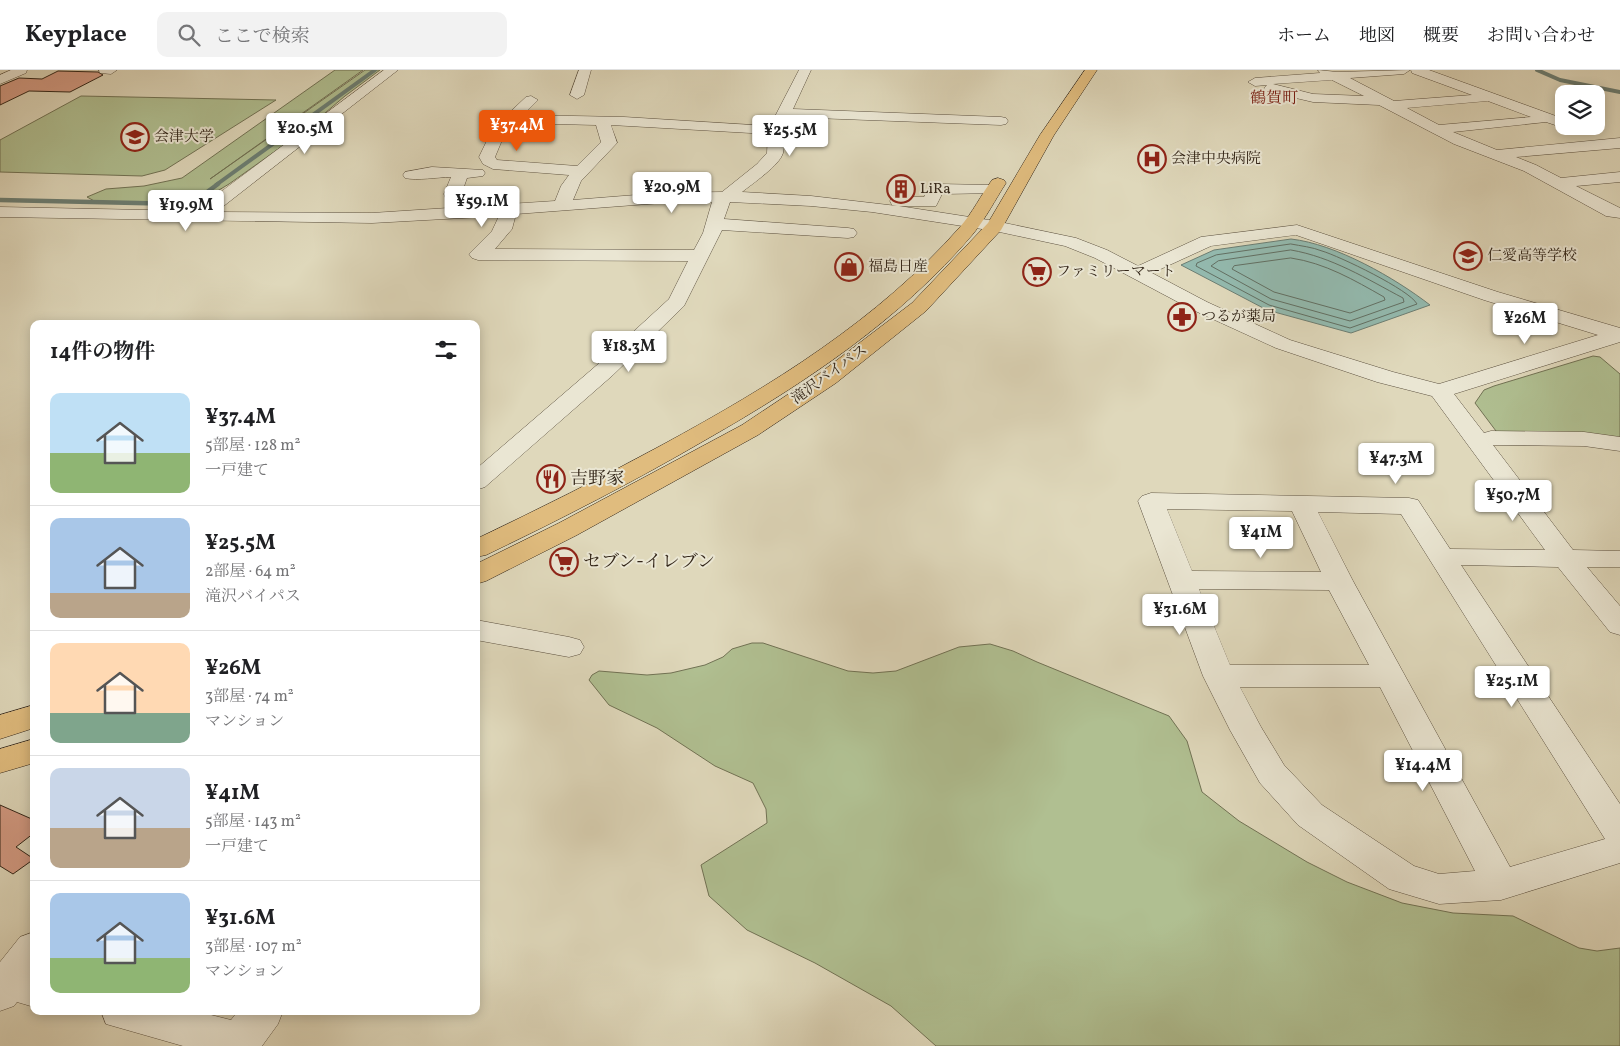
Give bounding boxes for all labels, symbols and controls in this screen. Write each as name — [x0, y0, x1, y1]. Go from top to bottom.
search box — [157, 12, 507, 57]
text: Keyplace — [25, 18, 127, 52]
icon: search — [175, 21, 203, 49]
text: ここで検索 — [215, 24, 310, 50]
text: ホーム — [1277, 24, 1331, 49]
text: 地図 — [1359, 24, 1395, 49]
text: 概要 — [1423, 24, 1459, 49]
text: お問い合わせ — [1487, 24, 1595, 49]
map controls — [1555, 85, 1605, 135]
button: layers — [1555, 85, 1605, 135]
district label: 鶴賀町 — [1250, 88, 1298, 110]
pin: ¥37.4M — [476, 109, 558, 152]
pin: ¥20.5M — [264, 112, 346, 155]
pin: ¥25.5M — [749, 114, 831, 157]
text: ¥37.4M — [490, 115, 544, 137]
text: ¥20.5M — [277, 118, 333, 140]
text: ¥25.5M — [763, 120, 817, 142]
school or university icon: 会津大学 — [120, 122, 150, 152]
place label: 会津大学 — [154, 127, 214, 148]
hospital icon: 会津中央病院 — [1137, 144, 1167, 174]
place label: 会津中央病院 — [1171, 149, 1261, 170]
pin: ¥20.9M — [631, 172, 713, 214]
building icon: LiRa — [886, 174, 916, 204]
text: ¥20.9M — [643, 177, 701, 199]
place label: LiRa — [920, 179, 951, 200]
pin: ¥59.1M — [441, 186, 523, 228]
pin: ¥19.9M — [145, 190, 227, 232]
text: ¥59.1M — [456, 191, 508, 213]
text: ¥19.9M — [159, 195, 213, 217]
school or university icon: 仁愛高等学校 — [1453, 241, 1483, 271]
place label: 仁愛高等学校 — [1487, 246, 1577, 267]
shop icon: 福島日産 — [834, 252, 864, 282]
place label: 福島日産 — [868, 257, 928, 278]
supermarket icon: ファミリーマート — [1022, 257, 1052, 287]
place label: ファミリーマート — [1056, 262, 1176, 283]
pharmacy icon: つるが薬局 — [1167, 302, 1197, 332]
pin: ¥26M — [1495, 302, 1555, 345]
place label: つるが薬局 — [1201, 307, 1276, 328]
text: ¥26M — [1504, 308, 1546, 330]
pin: ¥18.3M — [588, 330, 670, 373]
icon: filters — [432, 336, 460, 364]
text: ¥18.3M — [603, 336, 655, 358]
text: 14件の物件 — [50, 338, 155, 367]
street label: 滝沢バイパス — [788, 340, 872, 410]
text: ¥37.4M — [205, 403, 276, 432]
icon: home — [90, 413, 150, 473]
text: 5部屋 · 128 m² — [205, 435, 300, 457]
pin: ¥47.3M — [1355, 442, 1437, 485]
text: ¥47.3M — [1369, 448, 1423, 470]
text: 一戸建て — [205, 460, 269, 482]
restaurant icon: 吉野家 — [536, 464, 566, 494]
place label: 吉野家 — [570, 467, 624, 492]
pin: ¥50.7M — [1472, 480, 1554, 522]
text: ¥50.7M — [1486, 485, 1540, 507]
pin: ¥41M — [1231, 516, 1291, 559]
text: ¥41M — [1240, 522, 1282, 544]
text: ¥25.5M — [205, 529, 275, 558]
icon: home — [90, 538, 150, 598]
supermarket icon: セブン-イレブン — [549, 547, 579, 577]
place label: セブン-イレブン — [583, 550, 715, 575]
text: 2部屋 · 64 m² — [205, 561, 296, 583]
text: 滝沢バイパス — [205, 586, 301, 608]
pin: ¥31.6M — [1139, 594, 1221, 636]
text: ¥31.6M — [1153, 599, 1207, 621]
text: ¥26M — [205, 654, 261, 683]
icon: home — [90, 663, 150, 723]
pin: ¥25.1M — [1471, 666, 1553, 708]
text: ¥25.1M — [1486, 671, 1538, 693]
text: 3部屋 · 74 m² — [205, 686, 294, 708]
text: マンション — [205, 711, 284, 733]
pin: ¥14.4M — [1382, 750, 1464, 792]
text: ¥14.4M — [1395, 755, 1451, 777]
text: ¥41M — [205, 779, 260, 808]
icon: home — [90, 788, 150, 848]
text: 5部屋 · 143 m² — [205, 811, 301, 833]
text: 一戸建て — [205, 836, 269, 858]
text: ¥31.6M — [205, 904, 275, 933]
icon: home — [90, 913, 150, 973]
text: 3部屋 · 107 m² — [205, 936, 302, 958]
text: マンション — [205, 961, 284, 983]

